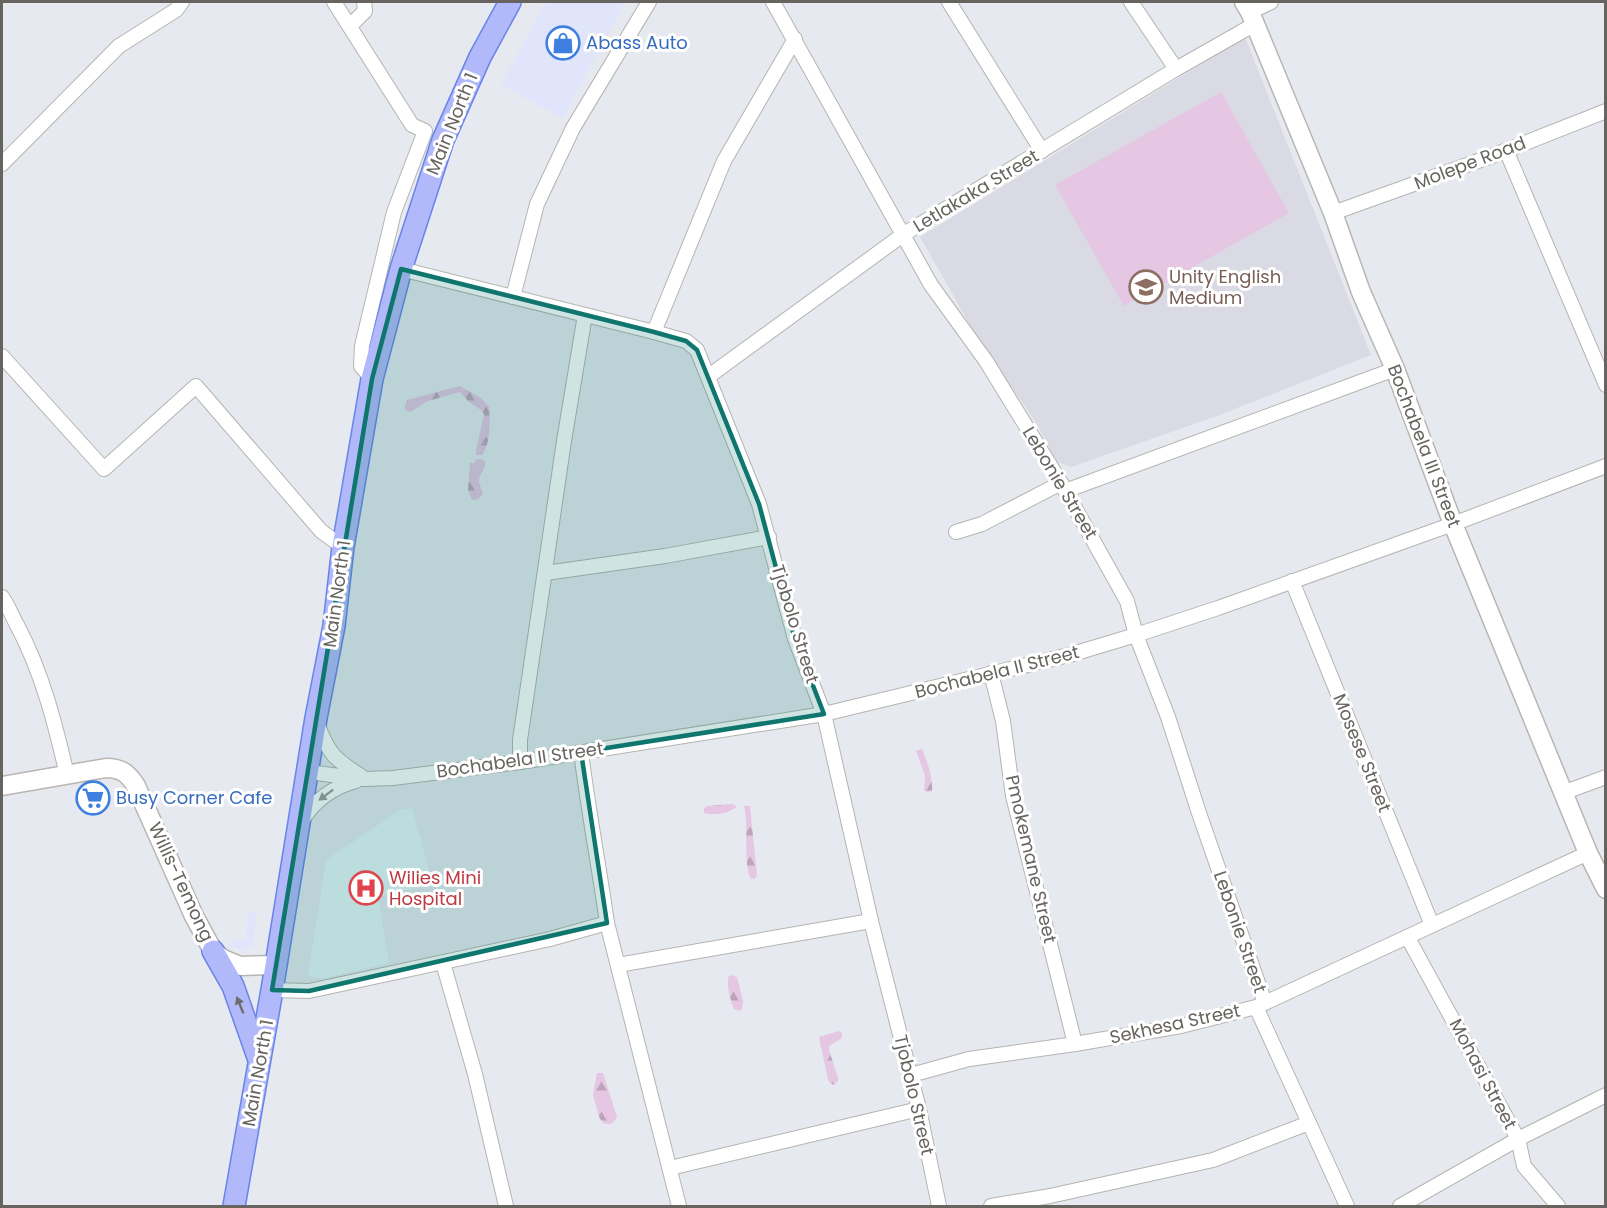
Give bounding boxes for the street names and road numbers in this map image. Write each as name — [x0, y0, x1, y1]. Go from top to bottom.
street label: Main North 1 — [420, 69, 483, 179]
street label: Molepe Road — [1410, 130, 1529, 195]
street label: Letlakaka Street — [908, 143, 1043, 238]
street label: Bochabela III Street — [1382, 361, 1467, 531]
street label: Lebonie Street — [1017, 422, 1104, 544]
street label: Main North 1 — [317, 539, 356, 649]
street label: Tjobolo Street — [766, 561, 825, 686]
street label: Bochabela II Street — [912, 639, 1082, 704]
street label: Mosese Street — [1327, 690, 1398, 816]
street label: Bochabela II Street — [435, 735, 605, 784]
street label: Pmokemane Street — [1000, 772, 1063, 945]
street label: Willis-Temong — [143, 818, 220, 946]
street label: Lebonie Street — [1208, 868, 1273, 996]
street label: Sekhesa Street — [1107, 997, 1242, 1050]
street label: Mohasi Street — [1444, 1014, 1523, 1134]
street label: Main North 1 — [236, 1018, 279, 1128]
street label: Tjobolo Street — [888, 1032, 940, 1158]

